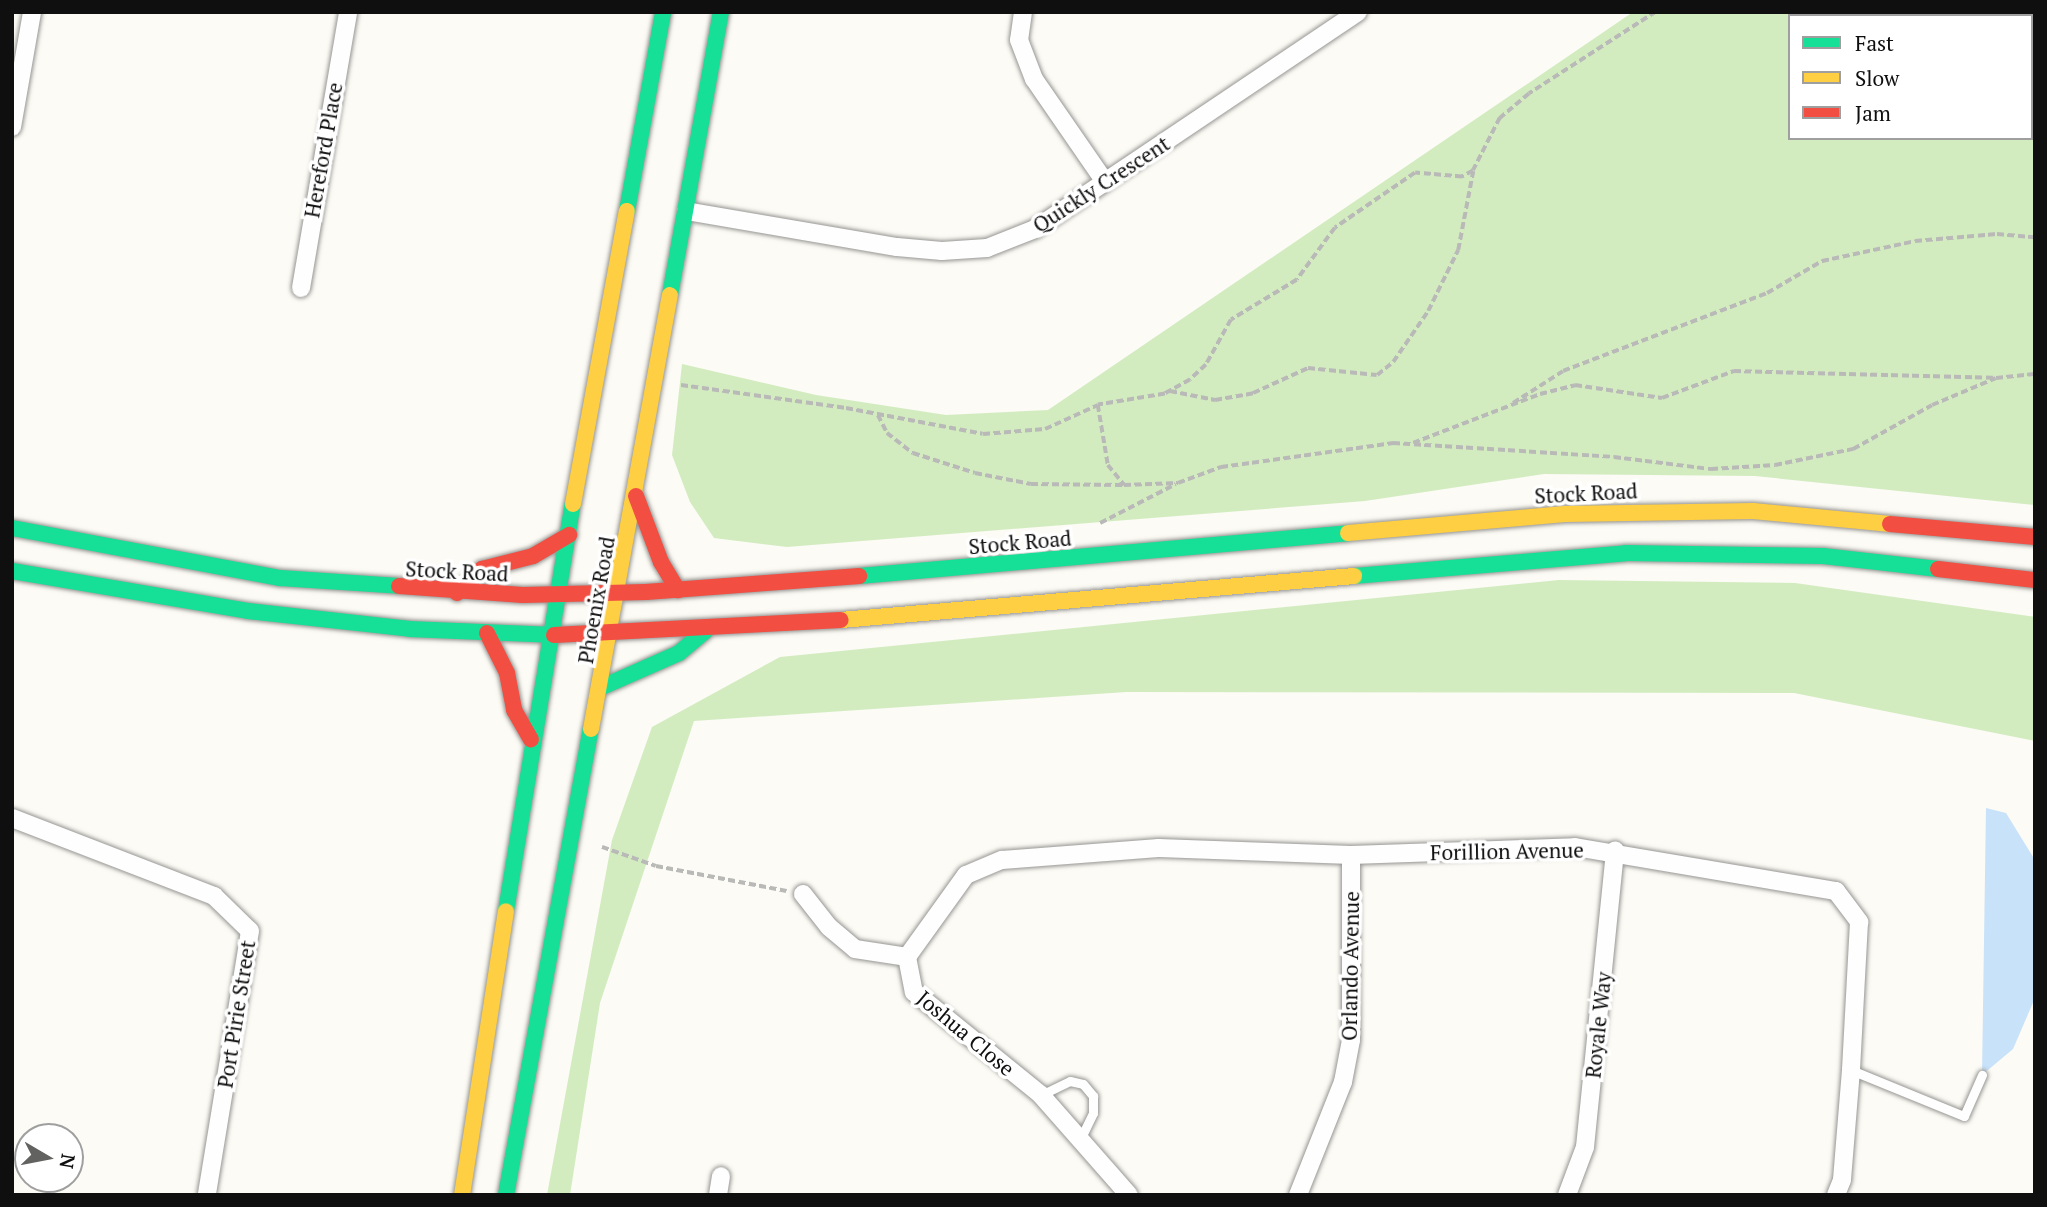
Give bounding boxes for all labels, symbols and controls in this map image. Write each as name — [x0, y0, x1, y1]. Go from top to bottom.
legend — [1788, 14, 2033, 140]
text: Fast — [1855, 29, 1894, 57]
text: Slow — [1855, 64, 1899, 92]
street label: Hereford Place — [299, 80, 347, 220]
text: Jam — [1855, 99, 1891, 127]
street label: Quickly Crescent — [1028, 130, 1174, 238]
street label: Stock Road — [1534, 478, 1638, 508]
street label: Stock Road — [967, 525, 1073, 559]
street label: Phoenix Road — [572, 534, 620, 666]
street label: Stock Road — [405, 556, 509, 586]
street label: Forillion Avenue — [1430, 837, 1584, 865]
street label: Orlando Avenue — [1336, 891, 1364, 1041]
street label: Port Pirie Street — [212, 938, 260, 1090]
street label: Royale Way — [1580, 971, 1616, 1079]
street label: Joshua Close — [912, 985, 1020, 1081]
north arrow — [14, 1123, 84, 1193]
text: N — [55, 1152, 82, 1171]

